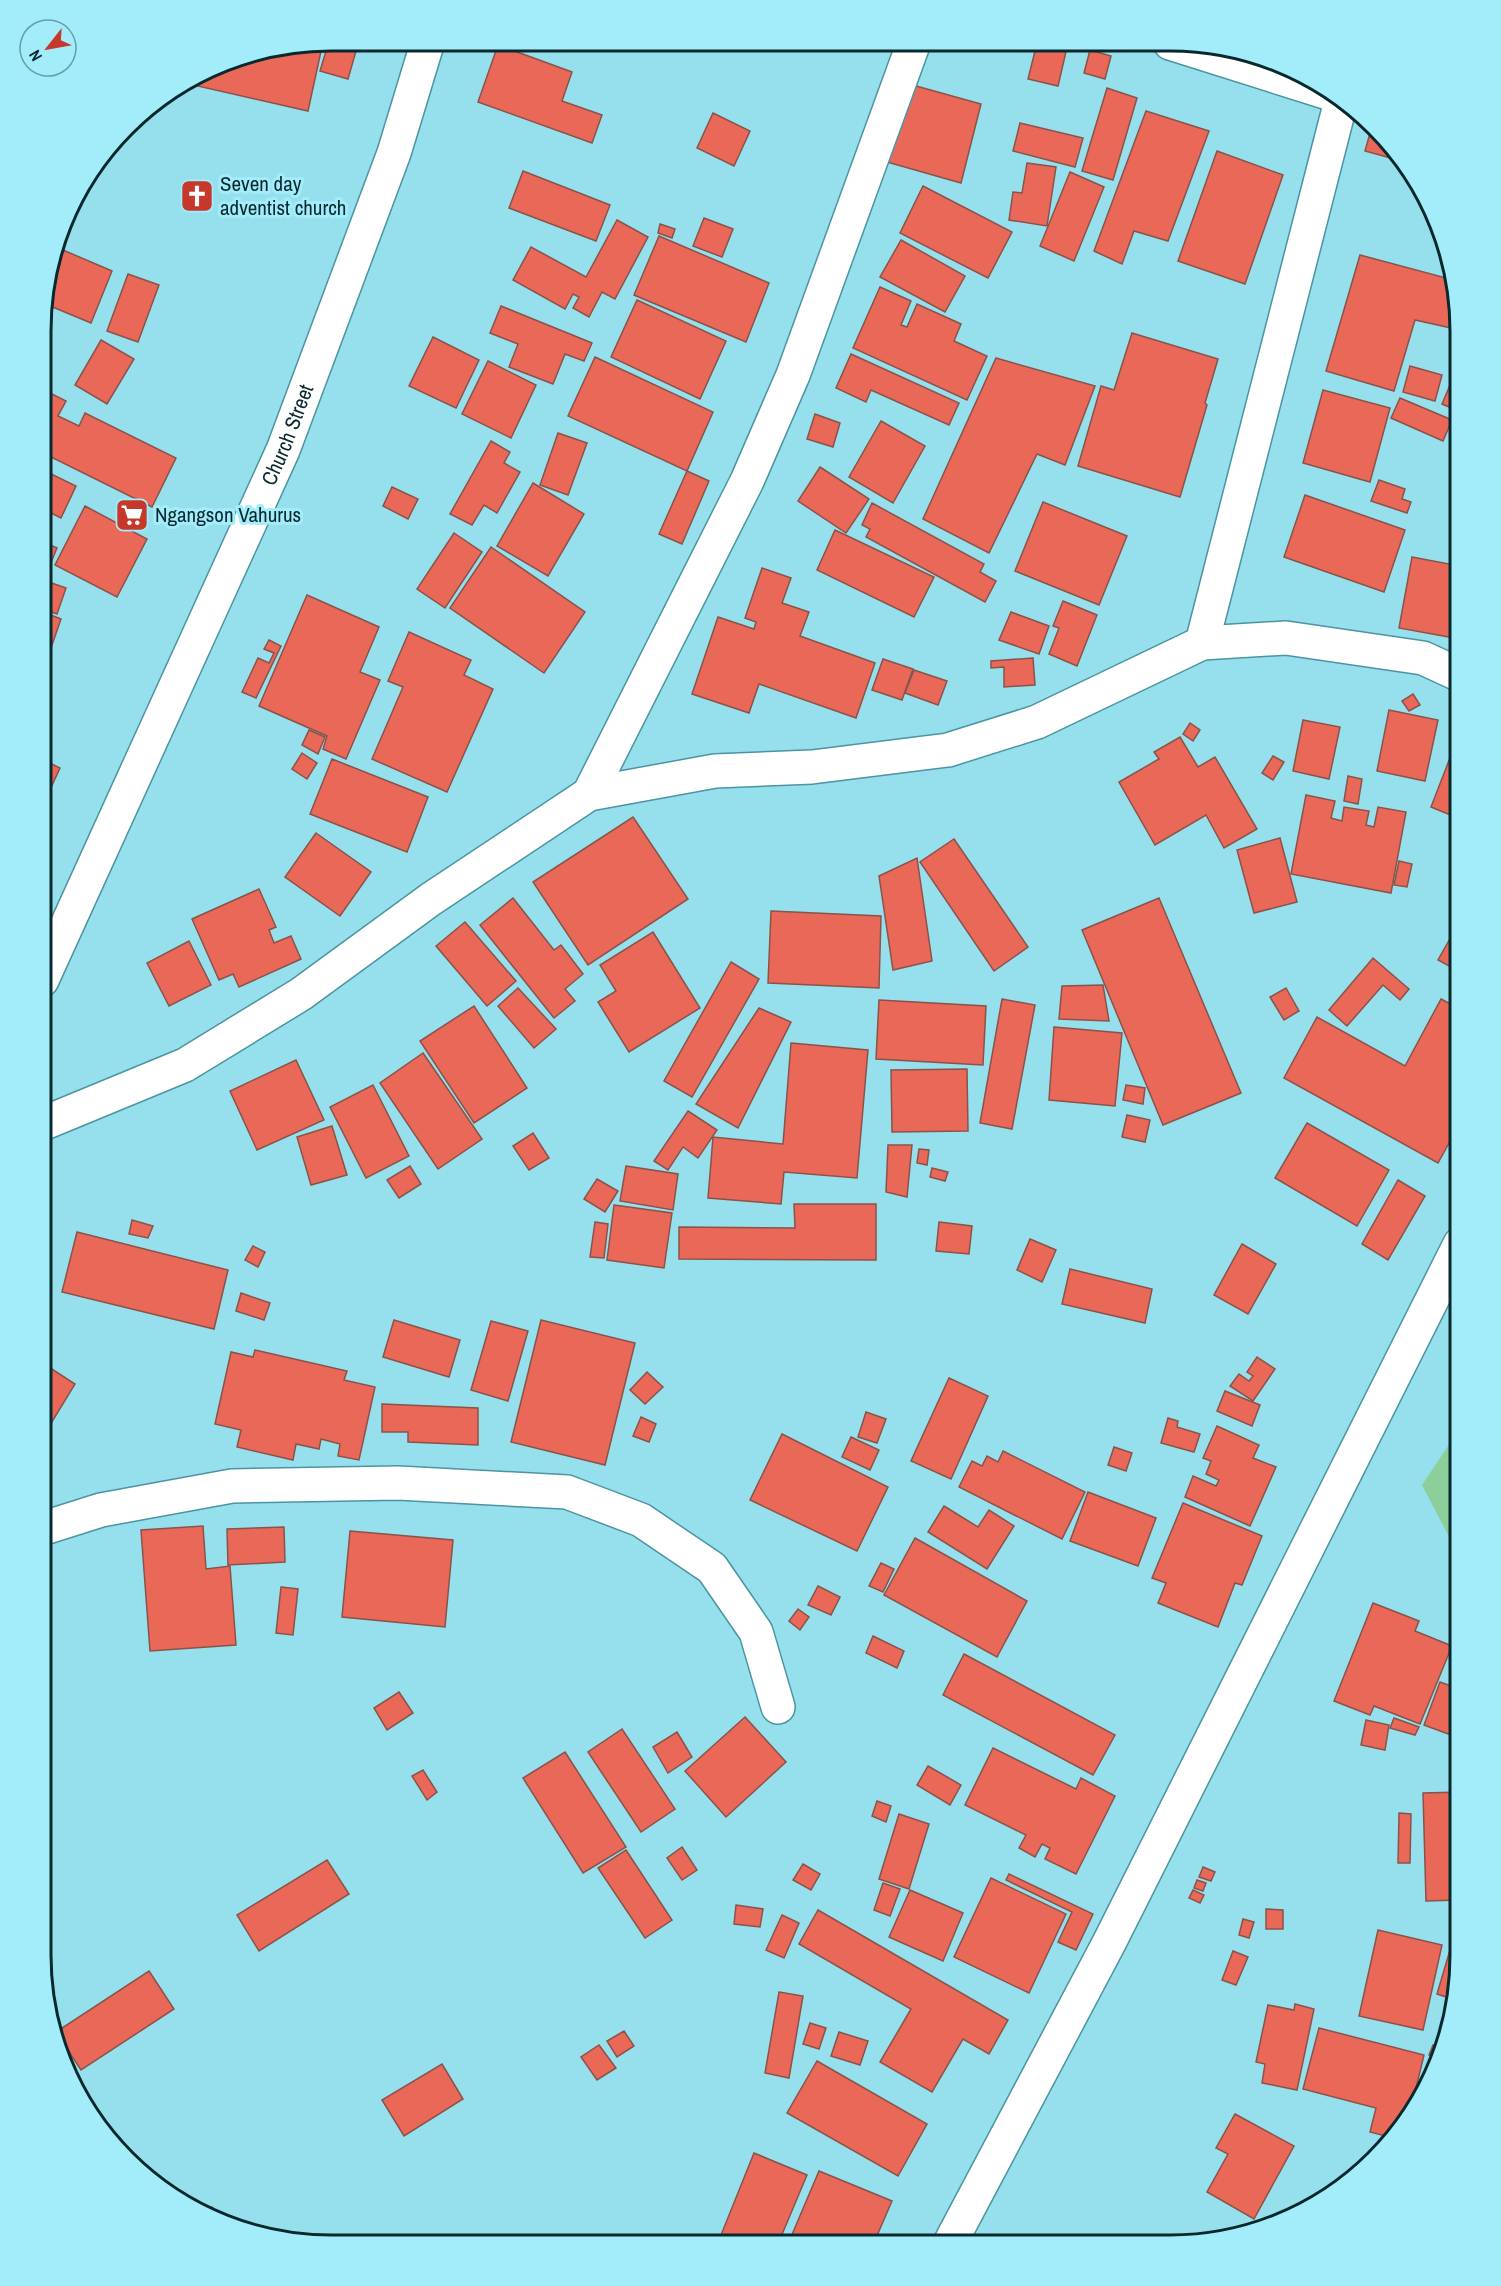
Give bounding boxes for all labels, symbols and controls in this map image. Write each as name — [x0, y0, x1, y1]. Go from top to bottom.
north arrow — [18, 18, 78, 78]
text: N — [23, 46, 47, 65]
place label: Seven day adventist church — [220, 169, 346, 222]
church icon: Seven day adventist church — [179, 178, 215, 214]
street label: Church Street — [254, 380, 320, 490]
supermarket icon: Ngangson Vahurus — [114, 497, 150, 533]
place label: Ngangson Vahurus — [155, 500, 301, 529]

